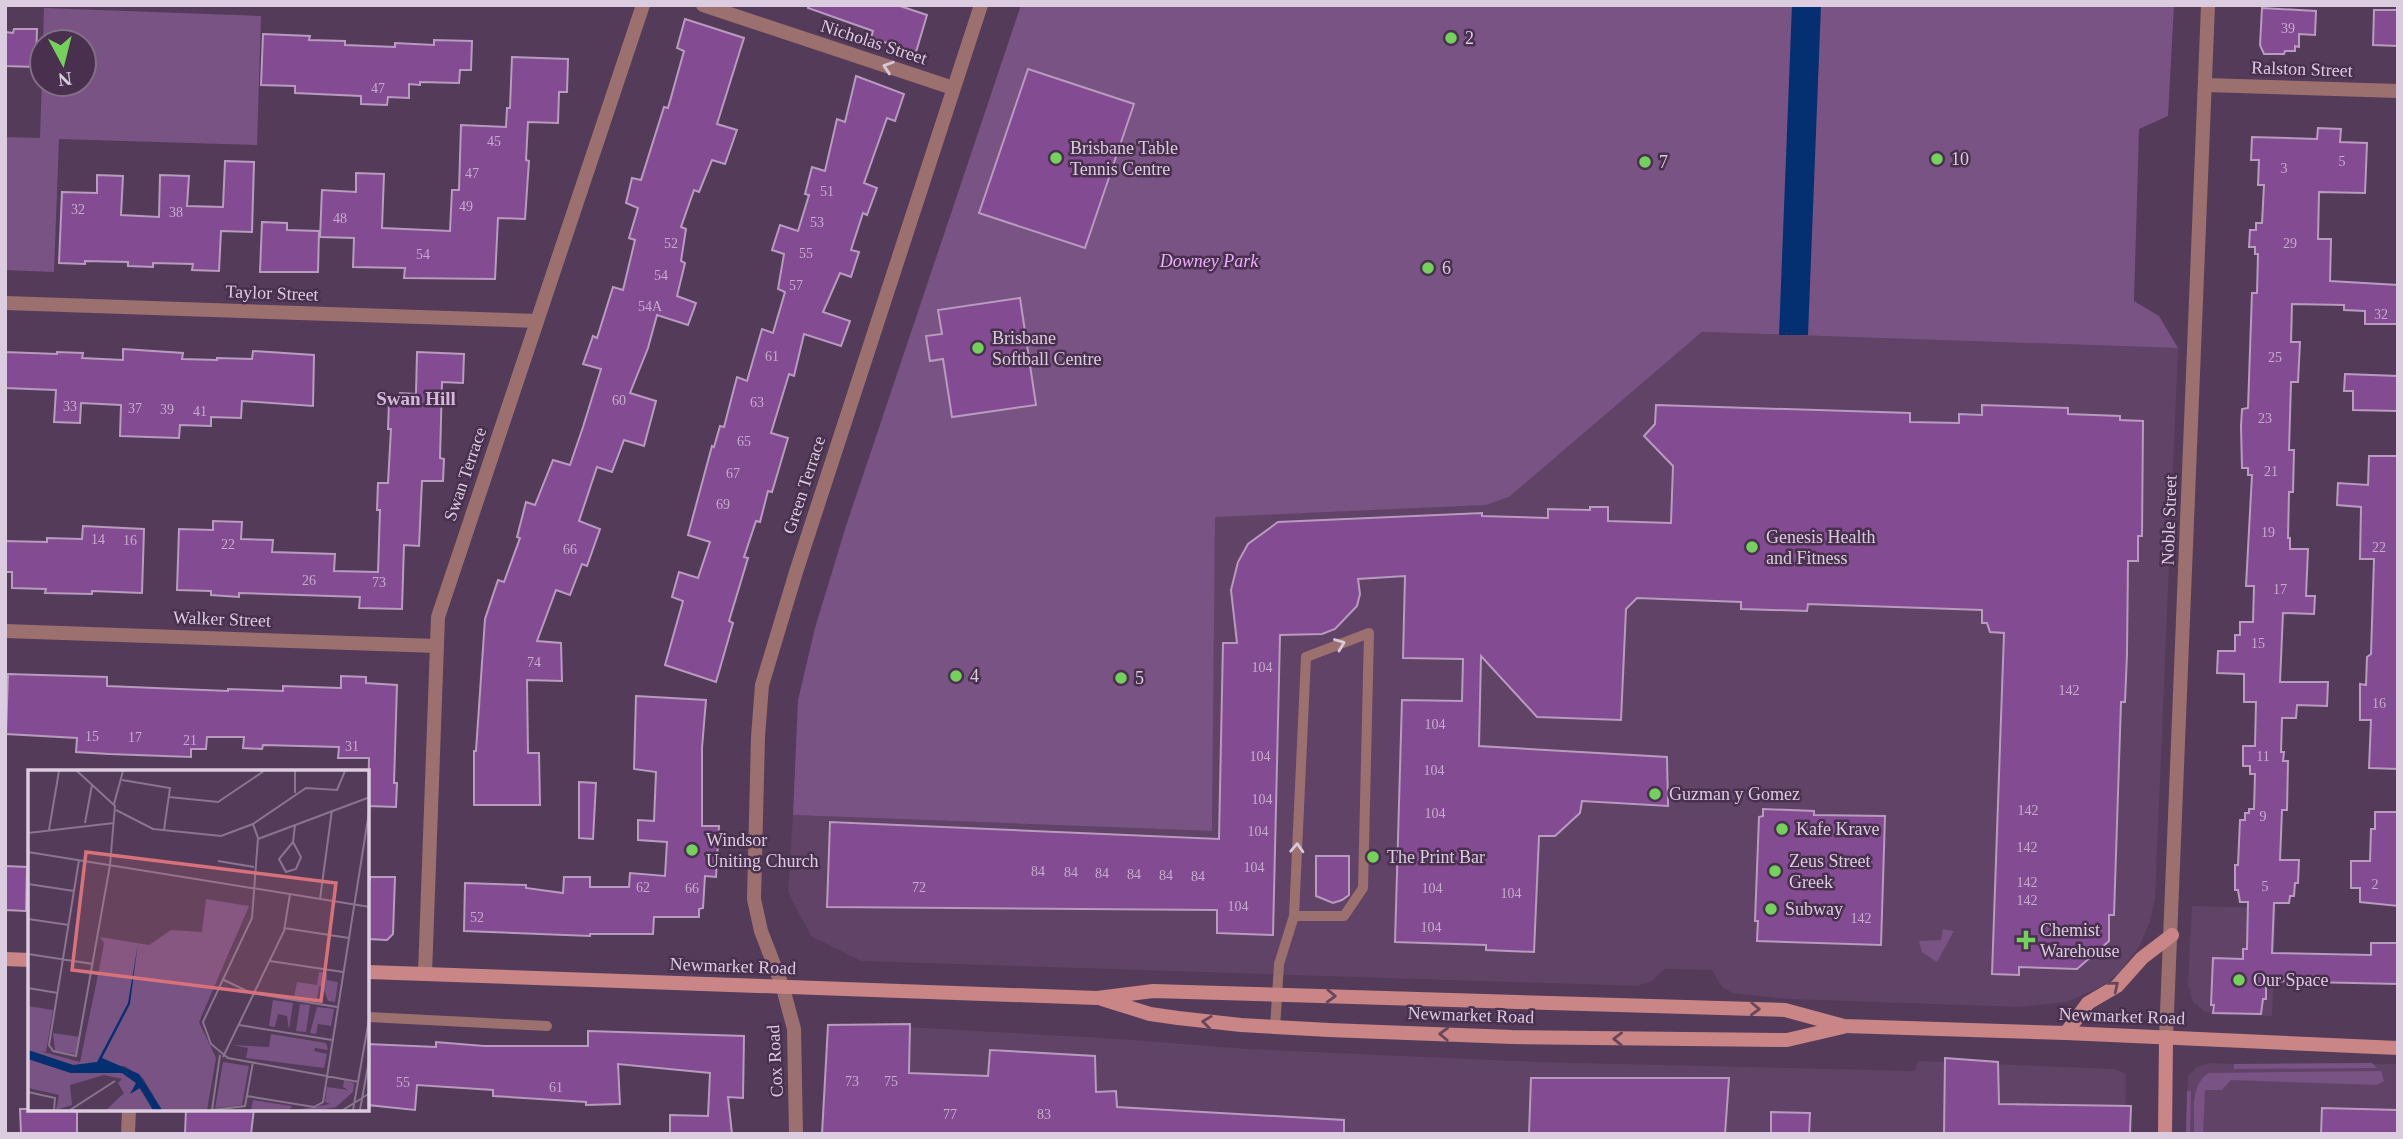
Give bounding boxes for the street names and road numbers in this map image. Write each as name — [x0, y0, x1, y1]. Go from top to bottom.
street label: Nicholas Street — [818, 15, 930, 69]
street label: Ralston Street — [2251, 57, 2353, 81]
street label: Taylor Street — [225, 281, 319, 305]
street label: Swan Terrace — [440, 424, 490, 524]
street label: Green Terrace — [779, 433, 829, 537]
street label: Noble Street — [2157, 474, 2181, 566]
street label: Walker Street — [173, 607, 271, 631]
street label: Newmarket Road — [669, 954, 797, 978]
street label: Newmarket Road — [1407, 1003, 1535, 1027]
street label: Newmarket Road — [2058, 1004, 2186, 1028]
street label: Cox Road — [763, 1024, 787, 1098]

